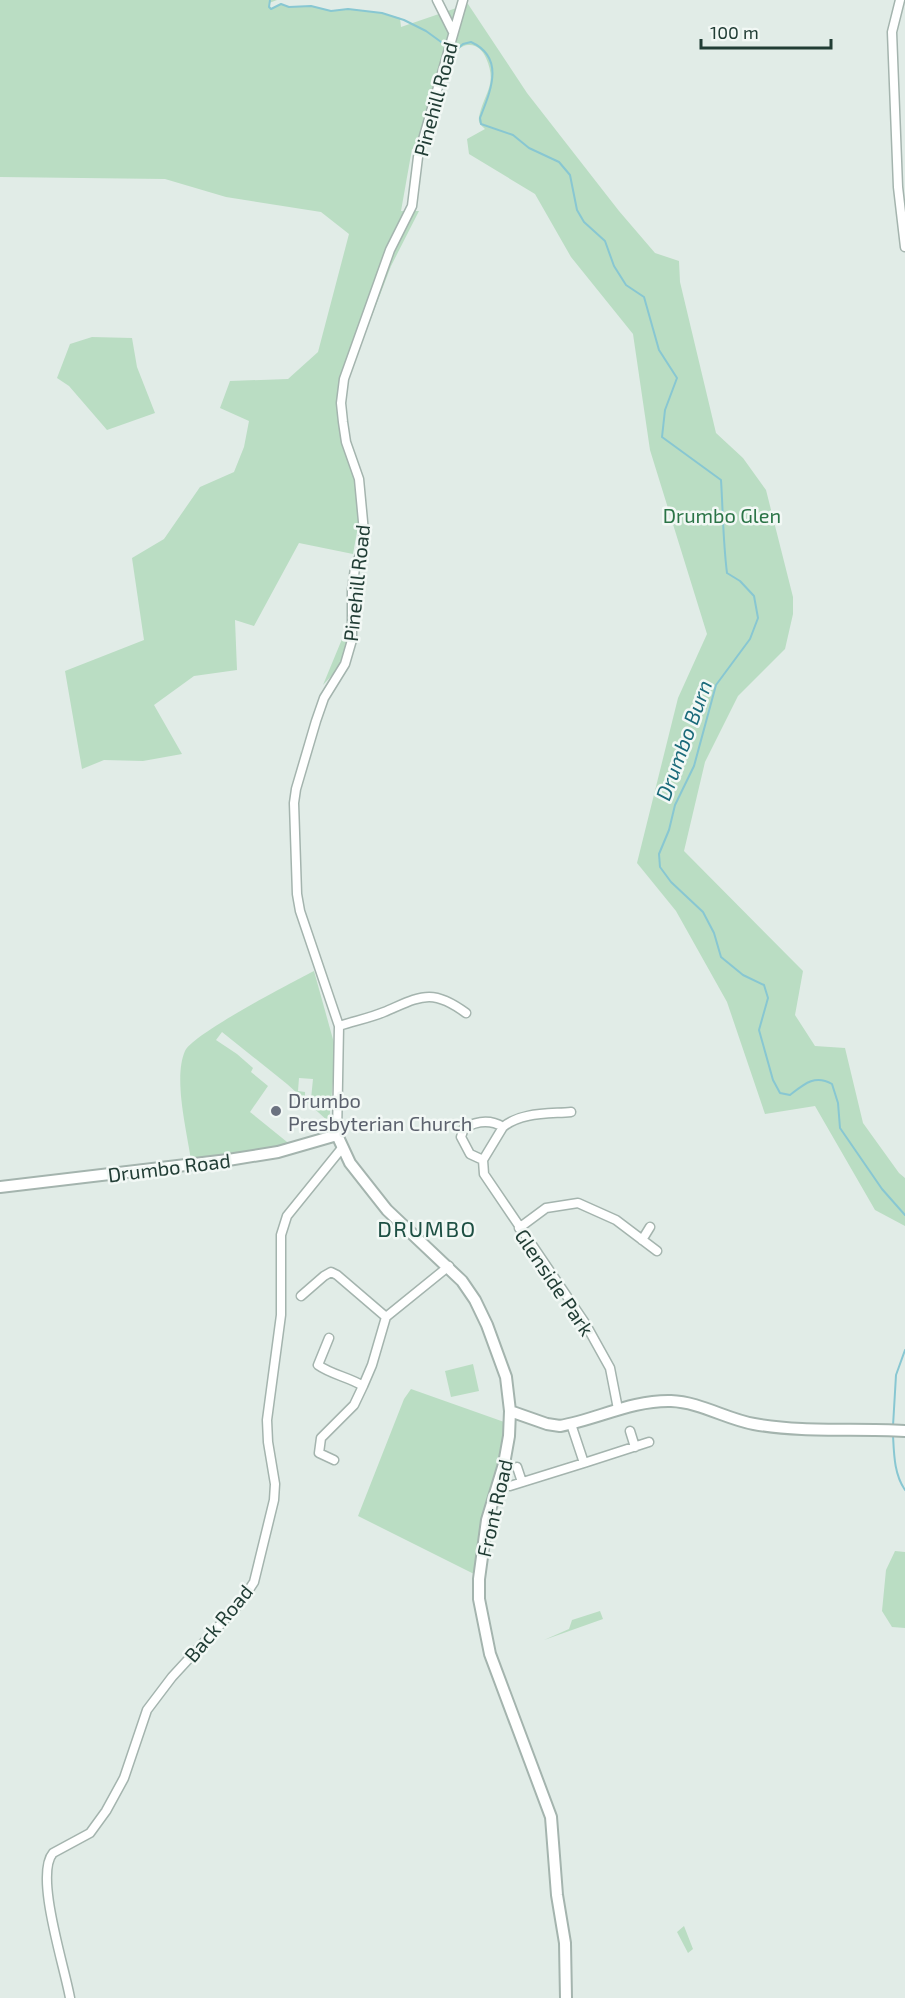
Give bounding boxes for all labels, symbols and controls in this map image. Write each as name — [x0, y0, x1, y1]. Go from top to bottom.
scale bar — [701, 12, 832, 50]
text: 100 m — [710, 21, 759, 43]
street label: Pinehill Road — [408, 39, 462, 159]
park label: Drumbo Glen — [663, 503, 781, 527]
street label: Pinehill Road — [338, 523, 374, 643]
water label: Drumbo Burn — [650, 676, 716, 804]
place label: Drumbo Presbyterian Church — [288, 1088, 472, 1135]
marker: Drumbo Presbyterian Church — [269, 1104, 283, 1118]
street label: Drumbo Road — [106, 1148, 232, 1186]
district label: DRUMBO — [377, 1215, 477, 1241]
street label: Glenside Park — [511, 1224, 599, 1340]
street label: Front Road — [471, 1457, 517, 1559]
street label: Back Road — [179, 1579, 257, 1667]

